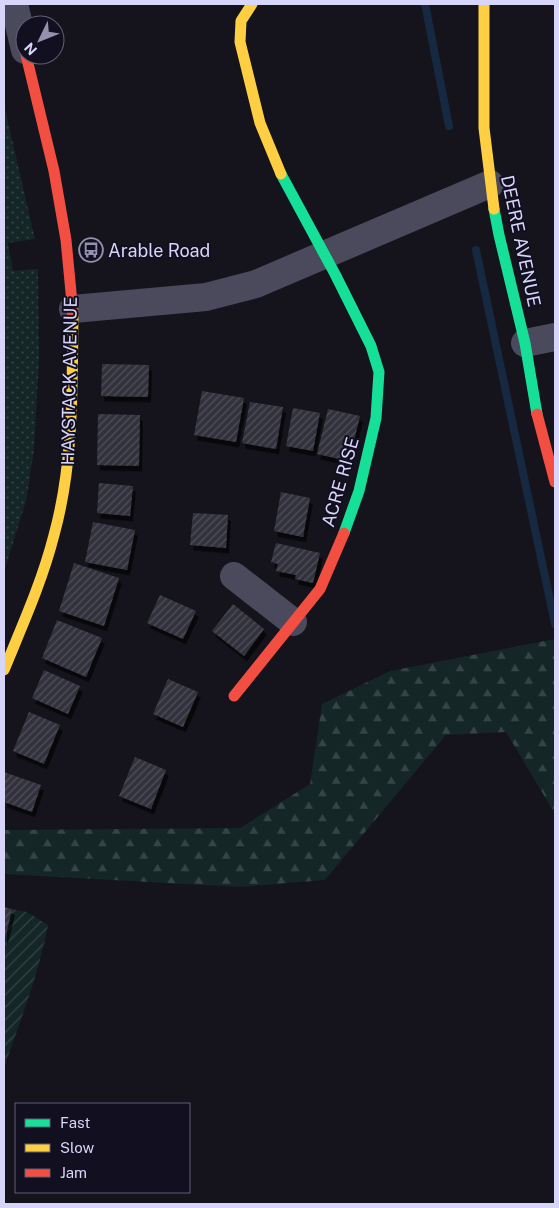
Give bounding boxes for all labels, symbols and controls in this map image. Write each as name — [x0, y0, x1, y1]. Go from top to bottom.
north arrow — [15, 15, 65, 65]
text: N — [21, 39, 40, 58]
street label: DEERE AVENUE — [497, 173, 545, 309]
bus stop icon: Arable Road — [78, 237, 104, 263]
place label: Arable Road — [108, 240, 210, 261]
street label: HAYSTACK AVENUE — [57, 296, 81, 466]
street label: ACRE RISE — [317, 435, 363, 529]
legend — [15, 1103, 190, 1193]
text: Fast — [60, 1114, 90, 1131]
text: Slow — [60, 1139, 95, 1156]
text: Jam — [60, 1164, 87, 1181]

